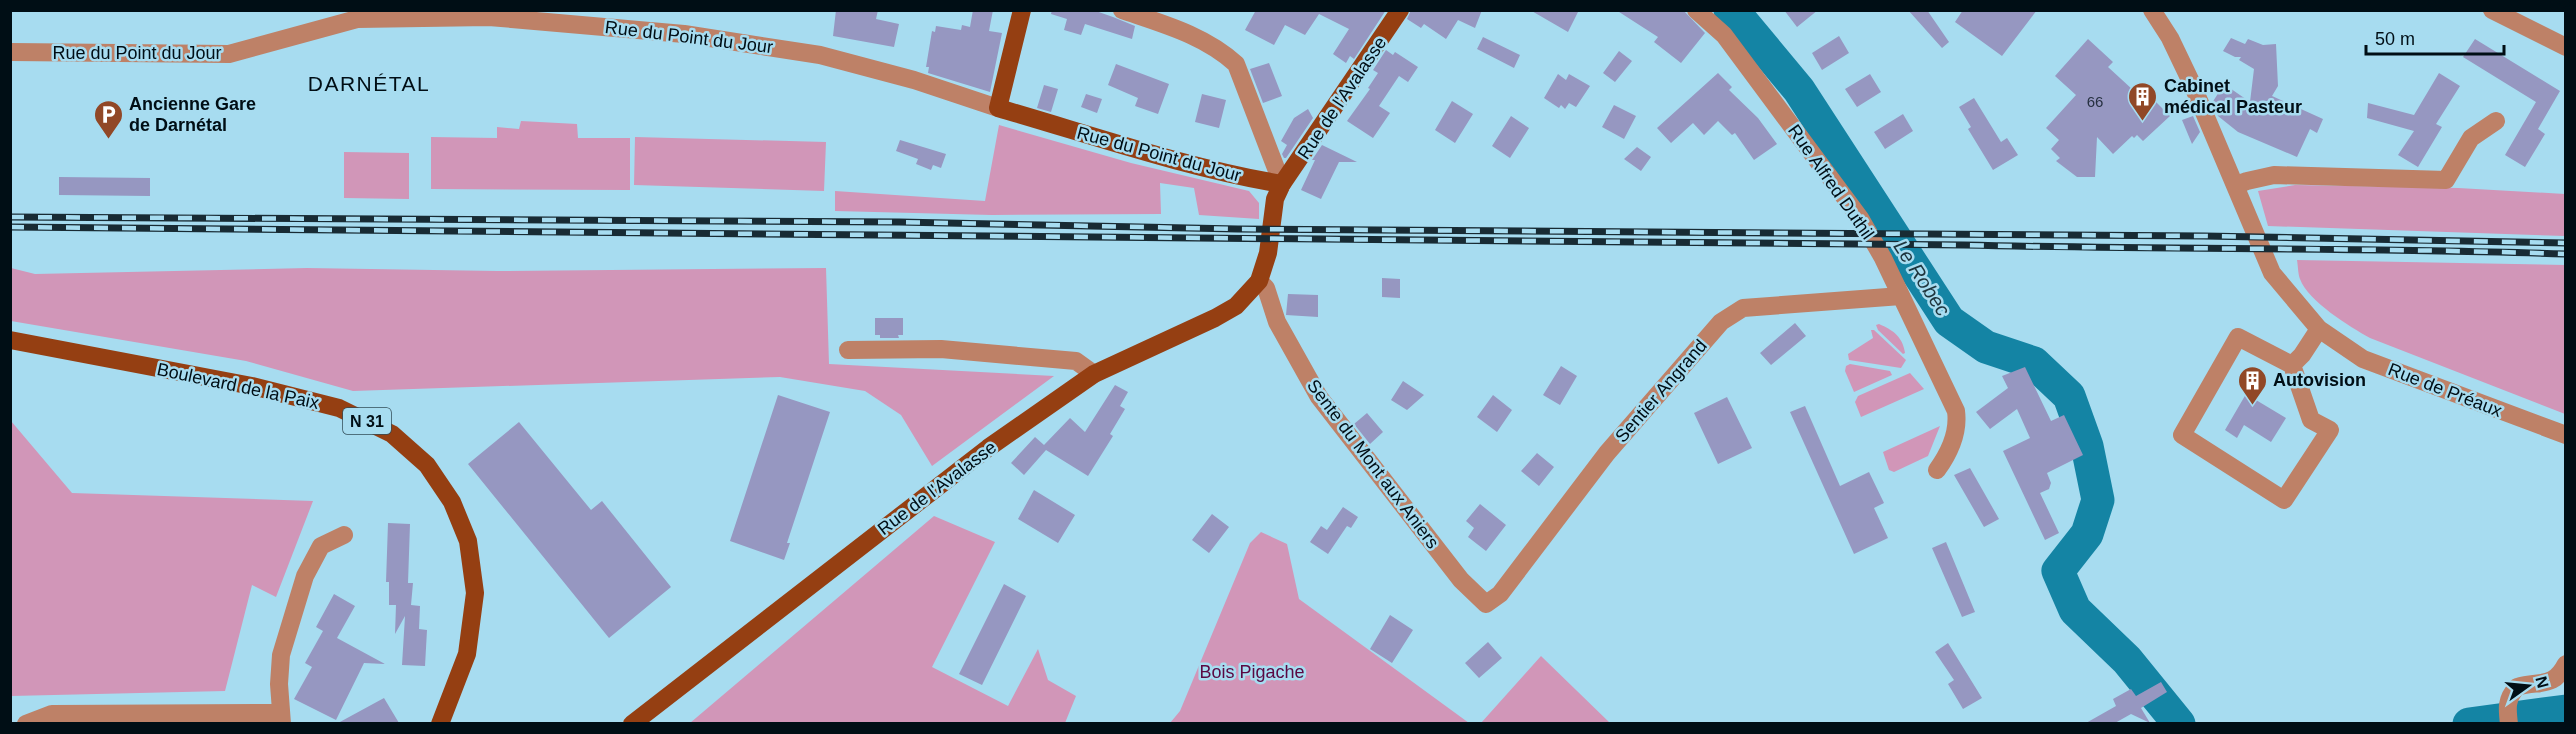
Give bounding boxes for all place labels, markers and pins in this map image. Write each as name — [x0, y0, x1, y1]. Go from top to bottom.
place label: Cabinet médical Pasteur — [2164, 76, 2302, 117]
building icon: Cabinet médical Pasteur — [2127, 80, 2159, 122]
place label: Ancienne Gare de Darnétal — [129, 94, 256, 135]
parking icon: Ancienne Gare de Darnétal — [92, 98, 124, 140]
building icon: Autovision — [2236, 364, 2268, 406]
place label: Autovision — [2273, 370, 2366, 390]

